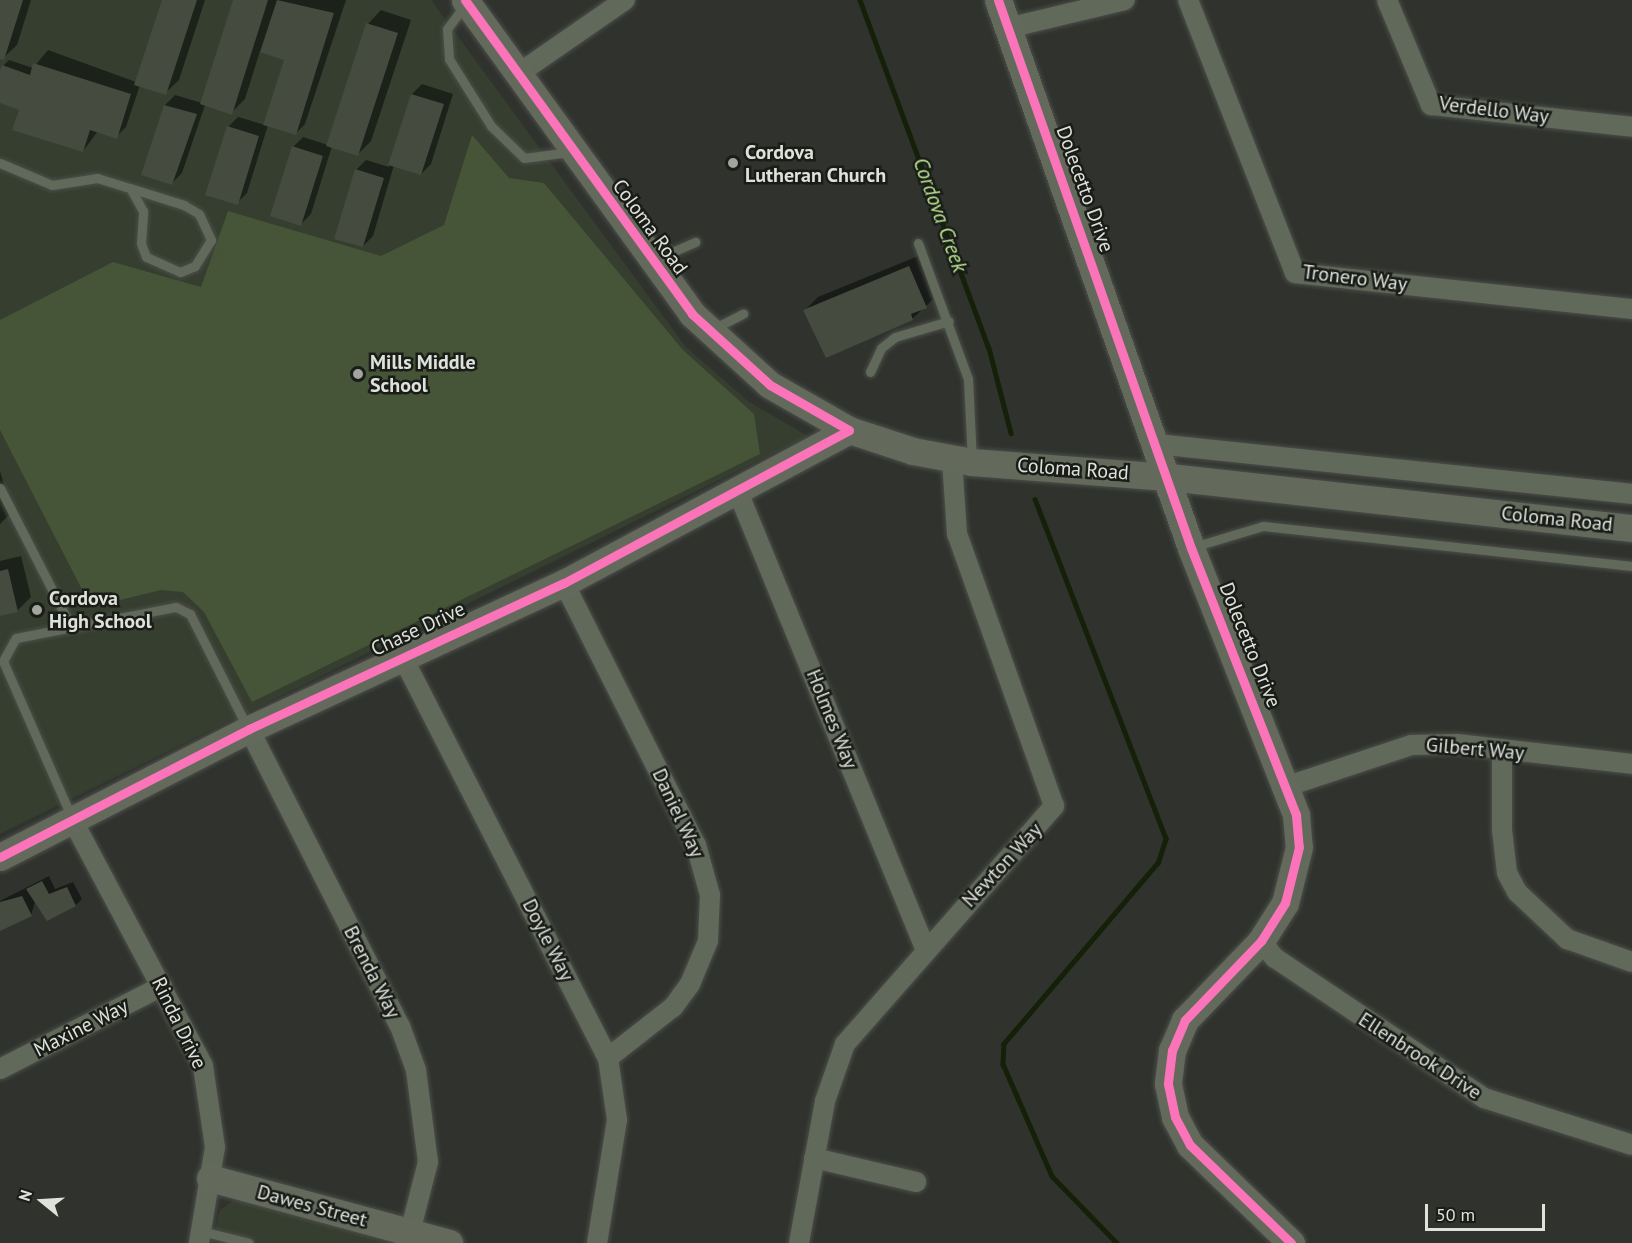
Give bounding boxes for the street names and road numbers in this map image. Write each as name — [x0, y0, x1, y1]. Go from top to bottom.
street label: Verdello Way — [1438, 91, 1550, 129]
street label: Dolecetto Drive — [1051, 123, 1119, 255]
street label: Coloma Road — [607, 175, 693, 279]
street label: Tronero Way — [1301, 260, 1409, 296]
street label: Coloma Road — [1016, 453, 1130, 485]
street label: Coloma Road — [1500, 501, 1614, 537]
street label: Dolecetto Drive — [1214, 579, 1286, 711]
street label: Chase Drive — [367, 597, 469, 661]
street label: Holmes Way — [801, 666, 863, 772]
street label: Gilbert Way — [1425, 733, 1525, 765]
street label: Daniel Way — [647, 765, 709, 861]
street label: Newton Way — [957, 818, 1047, 912]
street label: Doyle Way — [517, 895, 579, 985]
street label: Brenda Way — [338, 922, 406, 1022]
street label: Rinda Drive — [147, 973, 211, 1073]
street label: Maxine Way — [30, 994, 132, 1062]
street label: Ellenbrook Drive — [1354, 1007, 1486, 1105]
street label: Dawes Street — [255, 1180, 369, 1232]

